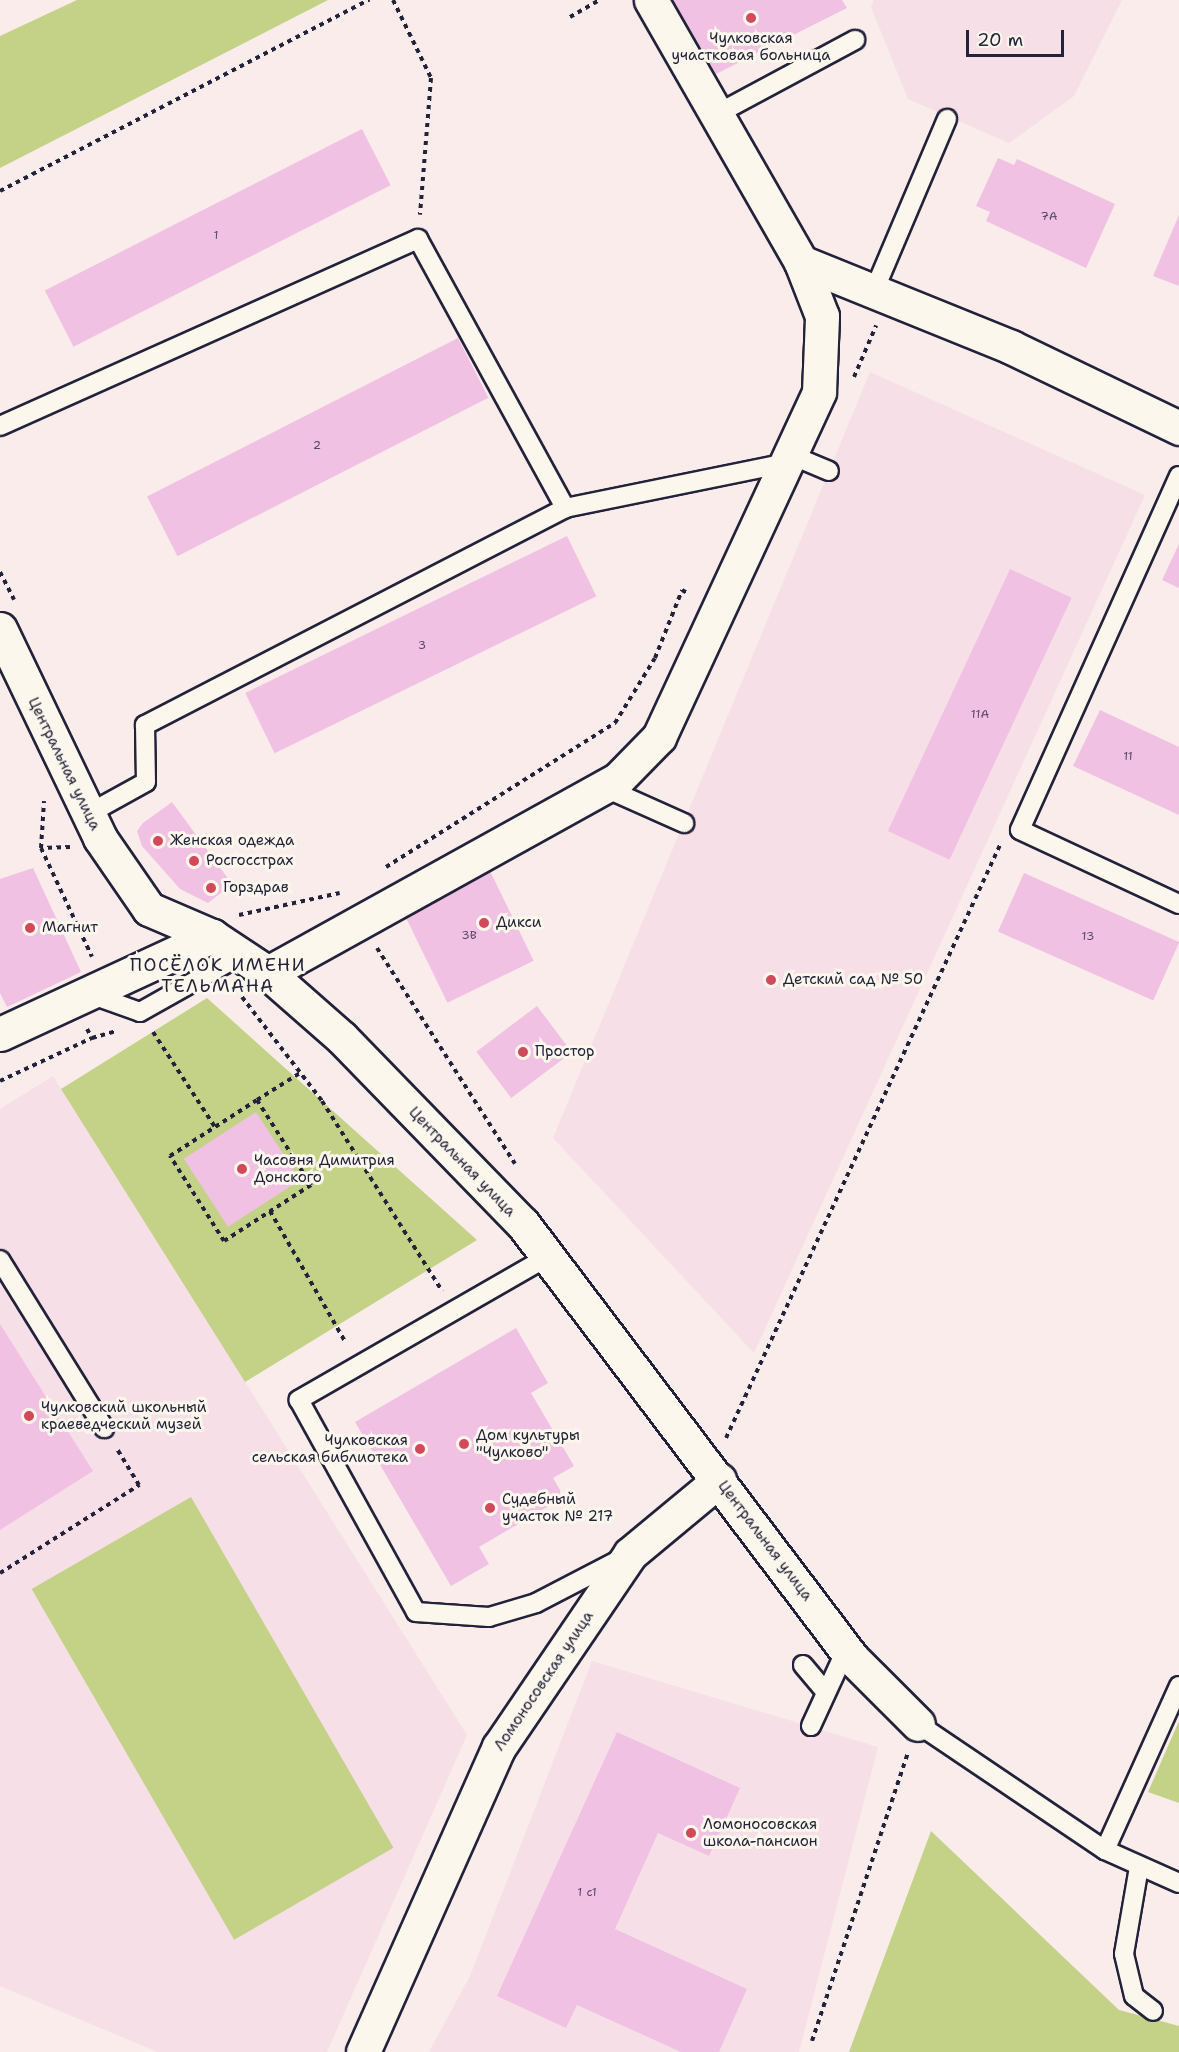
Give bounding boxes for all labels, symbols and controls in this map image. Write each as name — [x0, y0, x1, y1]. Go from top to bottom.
marker: Чулковская участковая больница — [742, 9, 760, 27]
scale bar — [969, 18, 1066, 56]
text: 20 m — [977, 28, 1023, 52]
place label: Чулковская участковая больница — [671, 29, 831, 64]
house number: 7А — [1040, 210, 1058, 224]
house number: 1 — [213, 229, 219, 243]
house number: 2 — [313, 439, 321, 453]
house number: 3 — [418, 639, 426, 653]
street label: Центральная улица — [24, 694, 104, 834]
house number: 11А — [971, 708, 989, 722]
house number: 11 — [1123, 750, 1133, 764]
place label: Женская одежда — [170, 832, 294, 850]
marker: Женская одежда — [151, 834, 165, 848]
place label: Росгосстрах — [206, 852, 293, 870]
marker: Росгосстрах — [187, 854, 201, 868]
place label: Горздрав — [223, 879, 289, 897]
marker: Горздрав — [204, 881, 218, 895]
place label: Дикси — [496, 914, 542, 932]
marker: Дикси — [477, 916, 491, 930]
place label: Магнит — [42, 919, 98, 937]
marker: Магнит — [23, 921, 37, 935]
house number: 3В — [461, 929, 477, 943]
house number: 13 — [1082, 930, 1094, 944]
district label: ПОСЁЛОК ИМЕНИ ТЕЛЬМАНА — [130, 955, 306, 998]
place label: Детский сад № 50 — [783, 971, 923, 989]
marker: Детский сад № 50 — [764, 973, 778, 987]
place label: Простор — [535, 1043, 595, 1061]
marker: Простор — [516, 1045, 530, 1059]
street label: Центральная улица — [405, 1103, 519, 1221]
place label: Часовня Димитрия Донского — [254, 1151, 395, 1186]
marker: Часовня Димитрия Донского — [235, 1162, 249, 1176]
place label: Чулковский школьный краеведческий музей — [41, 1398, 207, 1433]
marker: Чулковский школьный краеведческий музей — [22, 1409, 36, 1423]
place label: Дом культуры "Чулково" — [476, 1426, 580, 1461]
place label: Чулковская сельская библиотека — [252, 1431, 408, 1466]
marker: Дом культуры "Чулково" — [457, 1437, 471, 1451]
marker: Чулковская сельская библиотека — [413, 1442, 427, 1456]
street label: Центральная улица — [714, 1477, 816, 1605]
place label: Судебный участок № 217 — [502, 1490, 613, 1525]
marker: Судебный участок № 217 — [483, 1501, 497, 1515]
street label: Ломоносовская улица — [490, 1608, 598, 1754]
place label: Ломоносовская школа-пансион — [703, 1815, 818, 1850]
marker: Ломоносовская школа-пансион — [684, 1826, 698, 1840]
house number: 1 с1 — [577, 1886, 597, 1900]

